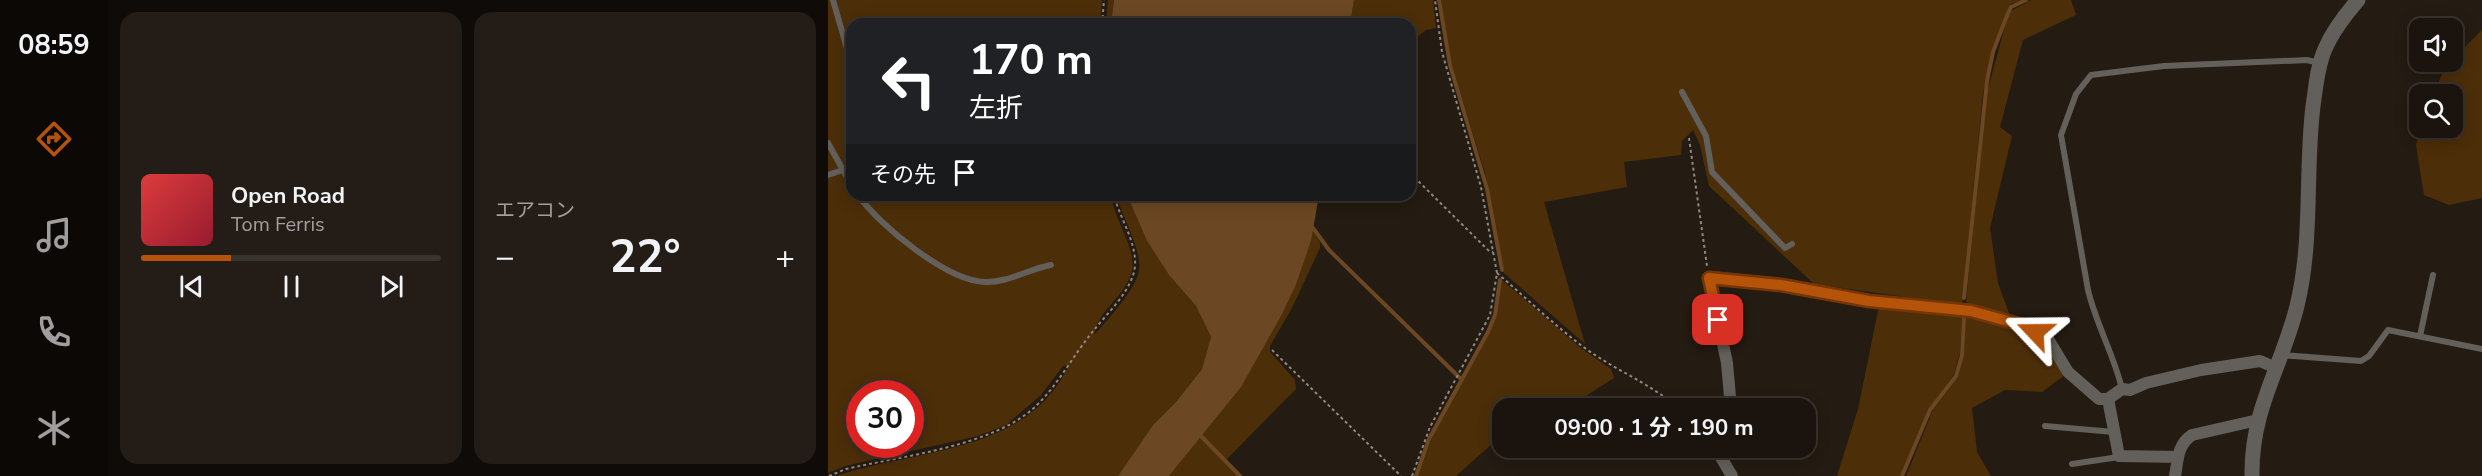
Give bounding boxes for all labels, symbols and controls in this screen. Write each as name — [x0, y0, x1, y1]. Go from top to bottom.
map controls — [2409, 18, 2463, 138]
button: sound — [2409, 18, 2463, 72]
text: 08:59 — [18, 27, 90, 64]
text: 170 m — [969, 32, 1093, 89]
icon: left — [870, 42, 948, 120]
button: search — [2409, 84, 2463, 138]
text: 左折 — [969, 90, 1023, 127]
icon: directions — [33, 118, 75, 160]
icon: arrive — [948, 156, 981, 189]
text: その先 — [870, 160, 936, 190]
text: Open Road — [231, 181, 345, 211]
text: エアコン — [495, 197, 575, 224]
text: Tom Ferris — [231, 211, 325, 238]
icon: music — [33, 214, 75, 256]
text: 22° — [609, 227, 681, 288]
text: − — [495, 235, 515, 280]
text: + — [775, 235, 795, 280]
icon: previous — [175, 270, 208, 303]
icon: pause — [275, 270, 308, 303]
icon: next — [375, 270, 408, 303]
pin — [1692, 294, 1743, 345]
position arrow — [2003, 300, 2067, 364]
icon: arrive — [1701, 303, 1734, 336]
icon: phone — [33, 311, 75, 353]
speed limit sign: 30 — [846, 380, 924, 458]
icon: climate — [33, 407, 75, 449]
text: 09:00 · 1 分 · 190 m — [1555, 413, 1753, 443]

